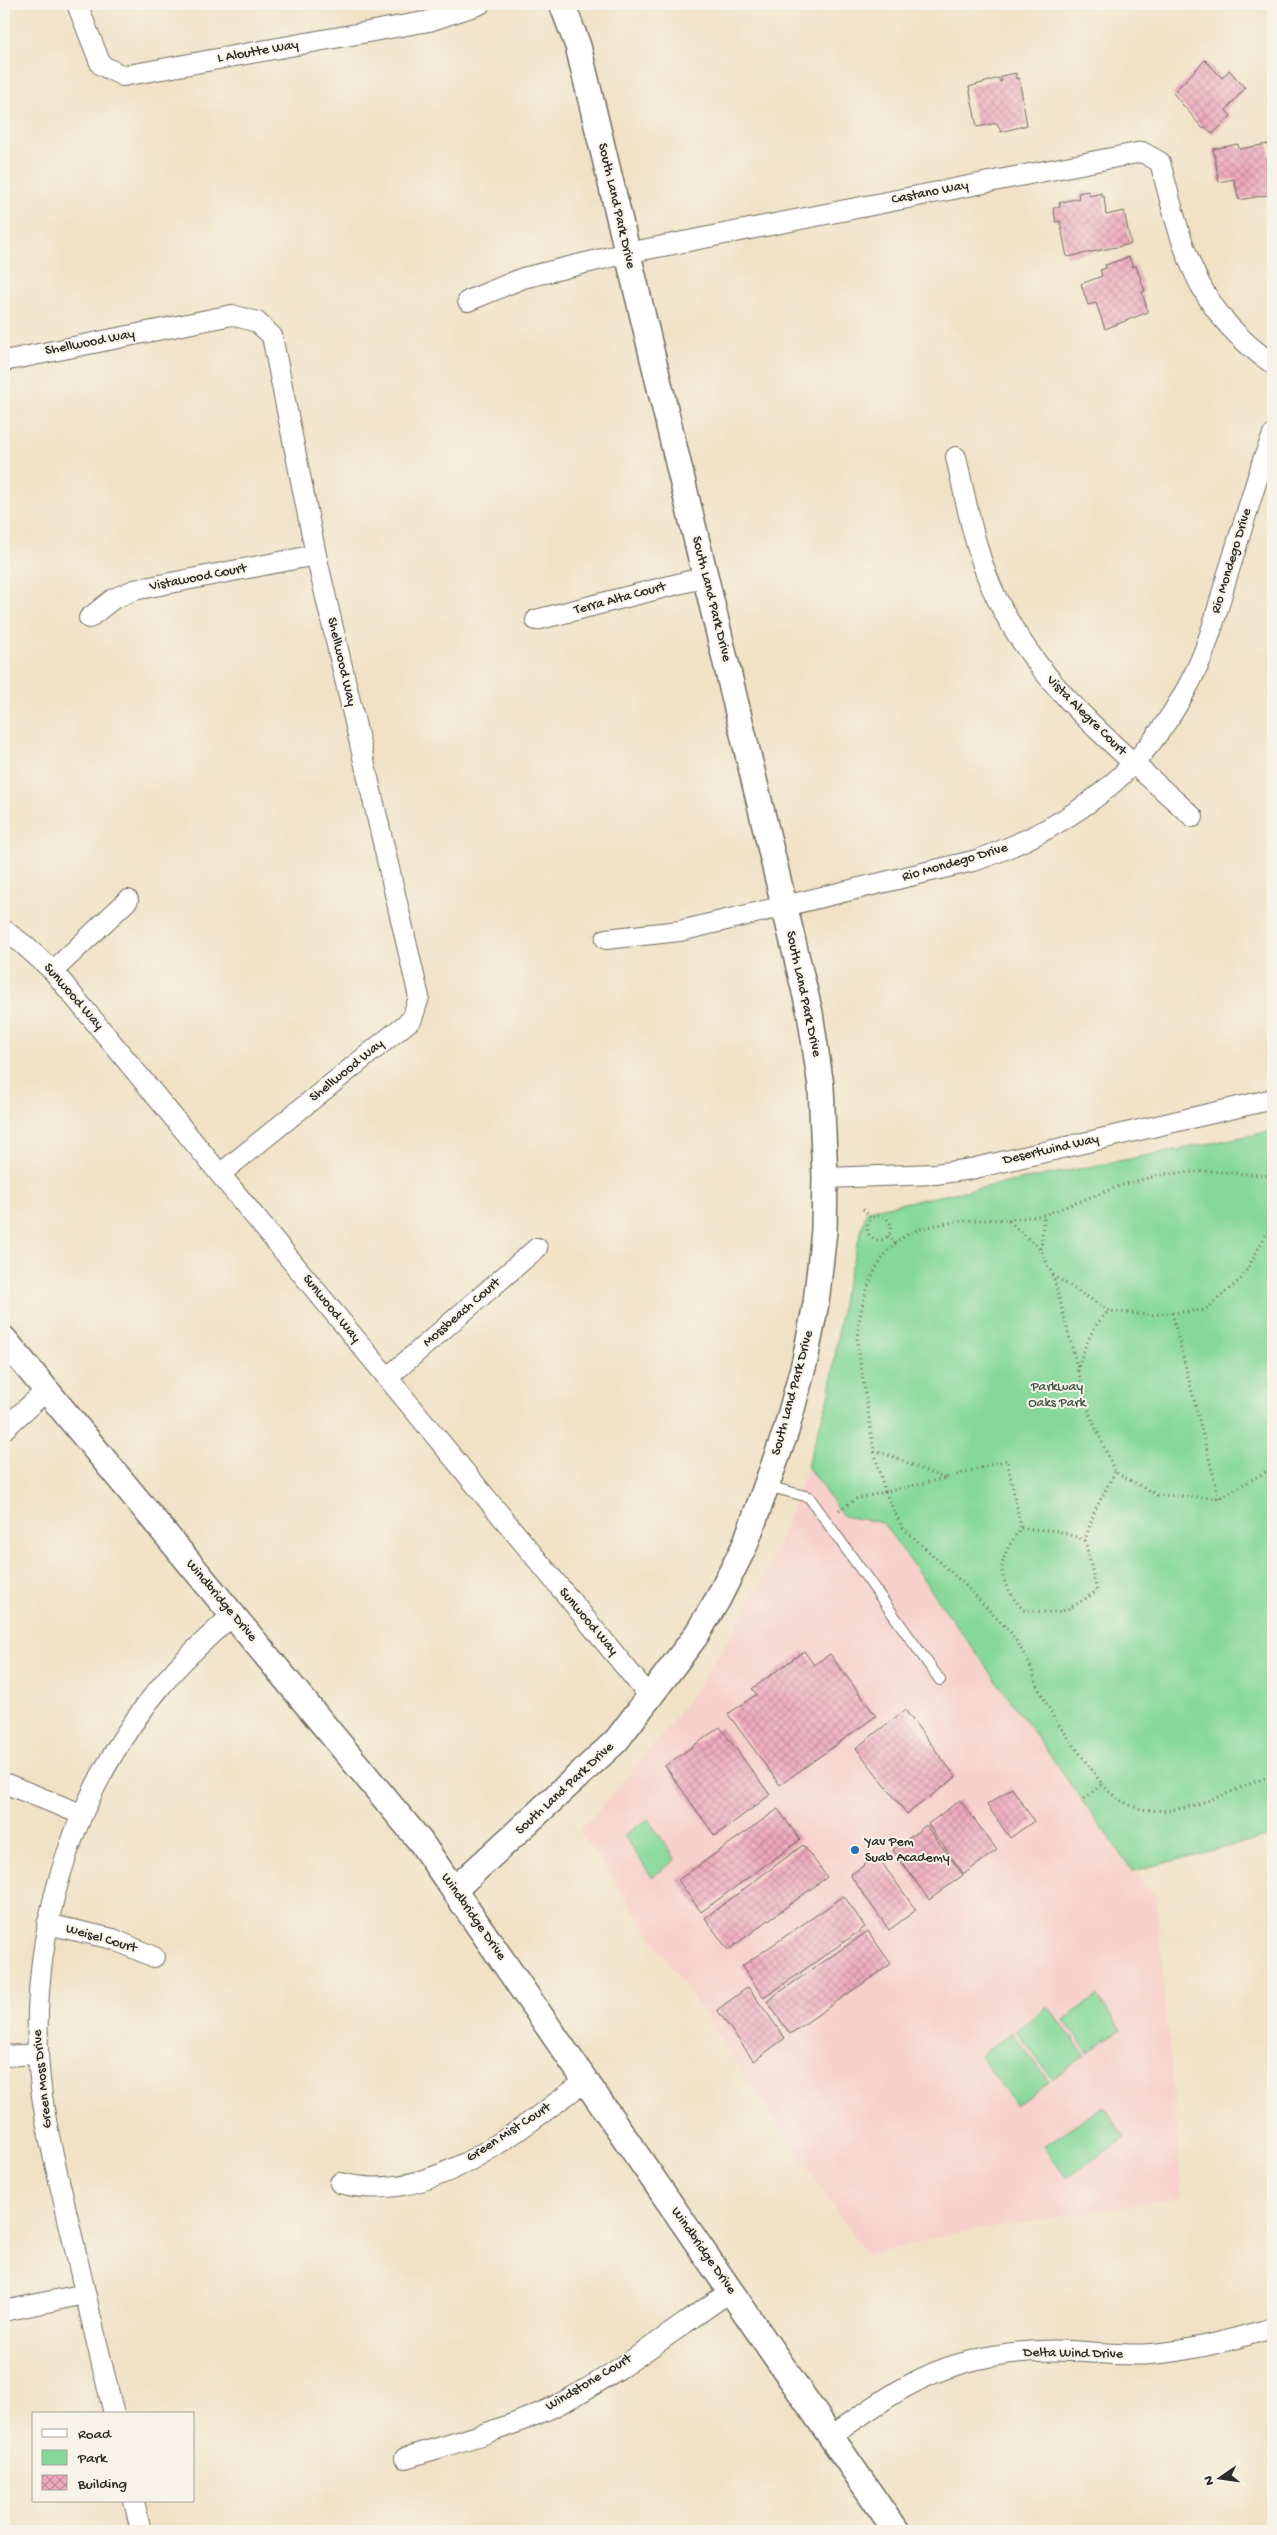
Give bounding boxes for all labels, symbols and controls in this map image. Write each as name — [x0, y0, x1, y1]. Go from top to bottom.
street label: L Aloutte Way — [216, 36, 300, 68]
street label: South Land Park Drive — [593, 141, 639, 271]
street label: Castano Way — [890, 177, 970, 209]
street label: Shellwood Way — [44, 326, 136, 360]
street label: Rio Mondego Drive — [1208, 506, 1256, 616]
street label: South Land Park Drive — [687, 535, 735, 664]
street label: Vistawood Court — [147, 560, 249, 596]
street label: Terra Alta Court — [572, 578, 669, 620]
street label: Shellwood Way — [322, 616, 360, 708]
street label: Vista Alegre Court — [1041, 671, 1131, 761]
street label: Rio Mondego Drive — [900, 840, 1011, 886]
street label: South Land Park Drive — [781, 929, 825, 1059]
street label: Sunwood Way — [39, 960, 107, 1034]
street label: Shellwood Way — [306, 1036, 388, 1106]
street label: Desertwind Way — [1000, 1131, 1101, 1170]
street label: Sunwood Way — [298, 1271, 364, 1347]
street label: Mossbeach Court — [420, 1274, 505, 1351]
street label: South Land Park Drive — [768, 1328, 818, 1457]
park label: Parkway Oaks Park — [1028, 1379, 1088, 1412]
street label: Windbridge Drive — [182, 1556, 261, 1646]
street label: Sunwood Way — [555, 1585, 621, 1659]
street label: South Land Park Drive — [512, 1738, 618, 1839]
place label: Yav Pem Suab Academy — [863, 1834, 950, 1867]
marker: Yav Pem Suab Academy — [849, 1844, 861, 1856]
street label: Windbridge Drive — [437, 1870, 510, 1964]
street label: Weisel Court — [64, 1921, 140, 1958]
street label: Green Moss Drive — [29, 2028, 57, 2129]
street label: Green Mist Court — [464, 2099, 555, 2167]
street label: Windbridge Drive — [667, 2204, 740, 2298]
street label: Delta Wind Drive — [1022, 2345, 1124, 2363]
street label: Windstone Court — [543, 2350, 636, 2415]
legend — [32, 2412, 195, 2502]
text: Road — [78, 2426, 112, 2444]
text: Park — [77, 2450, 108, 2468]
north arrow — [1194, 2452, 1244, 2502]
text: N — [1200, 2474, 1219, 2487]
text: Building — [77, 2476, 127, 2494]

